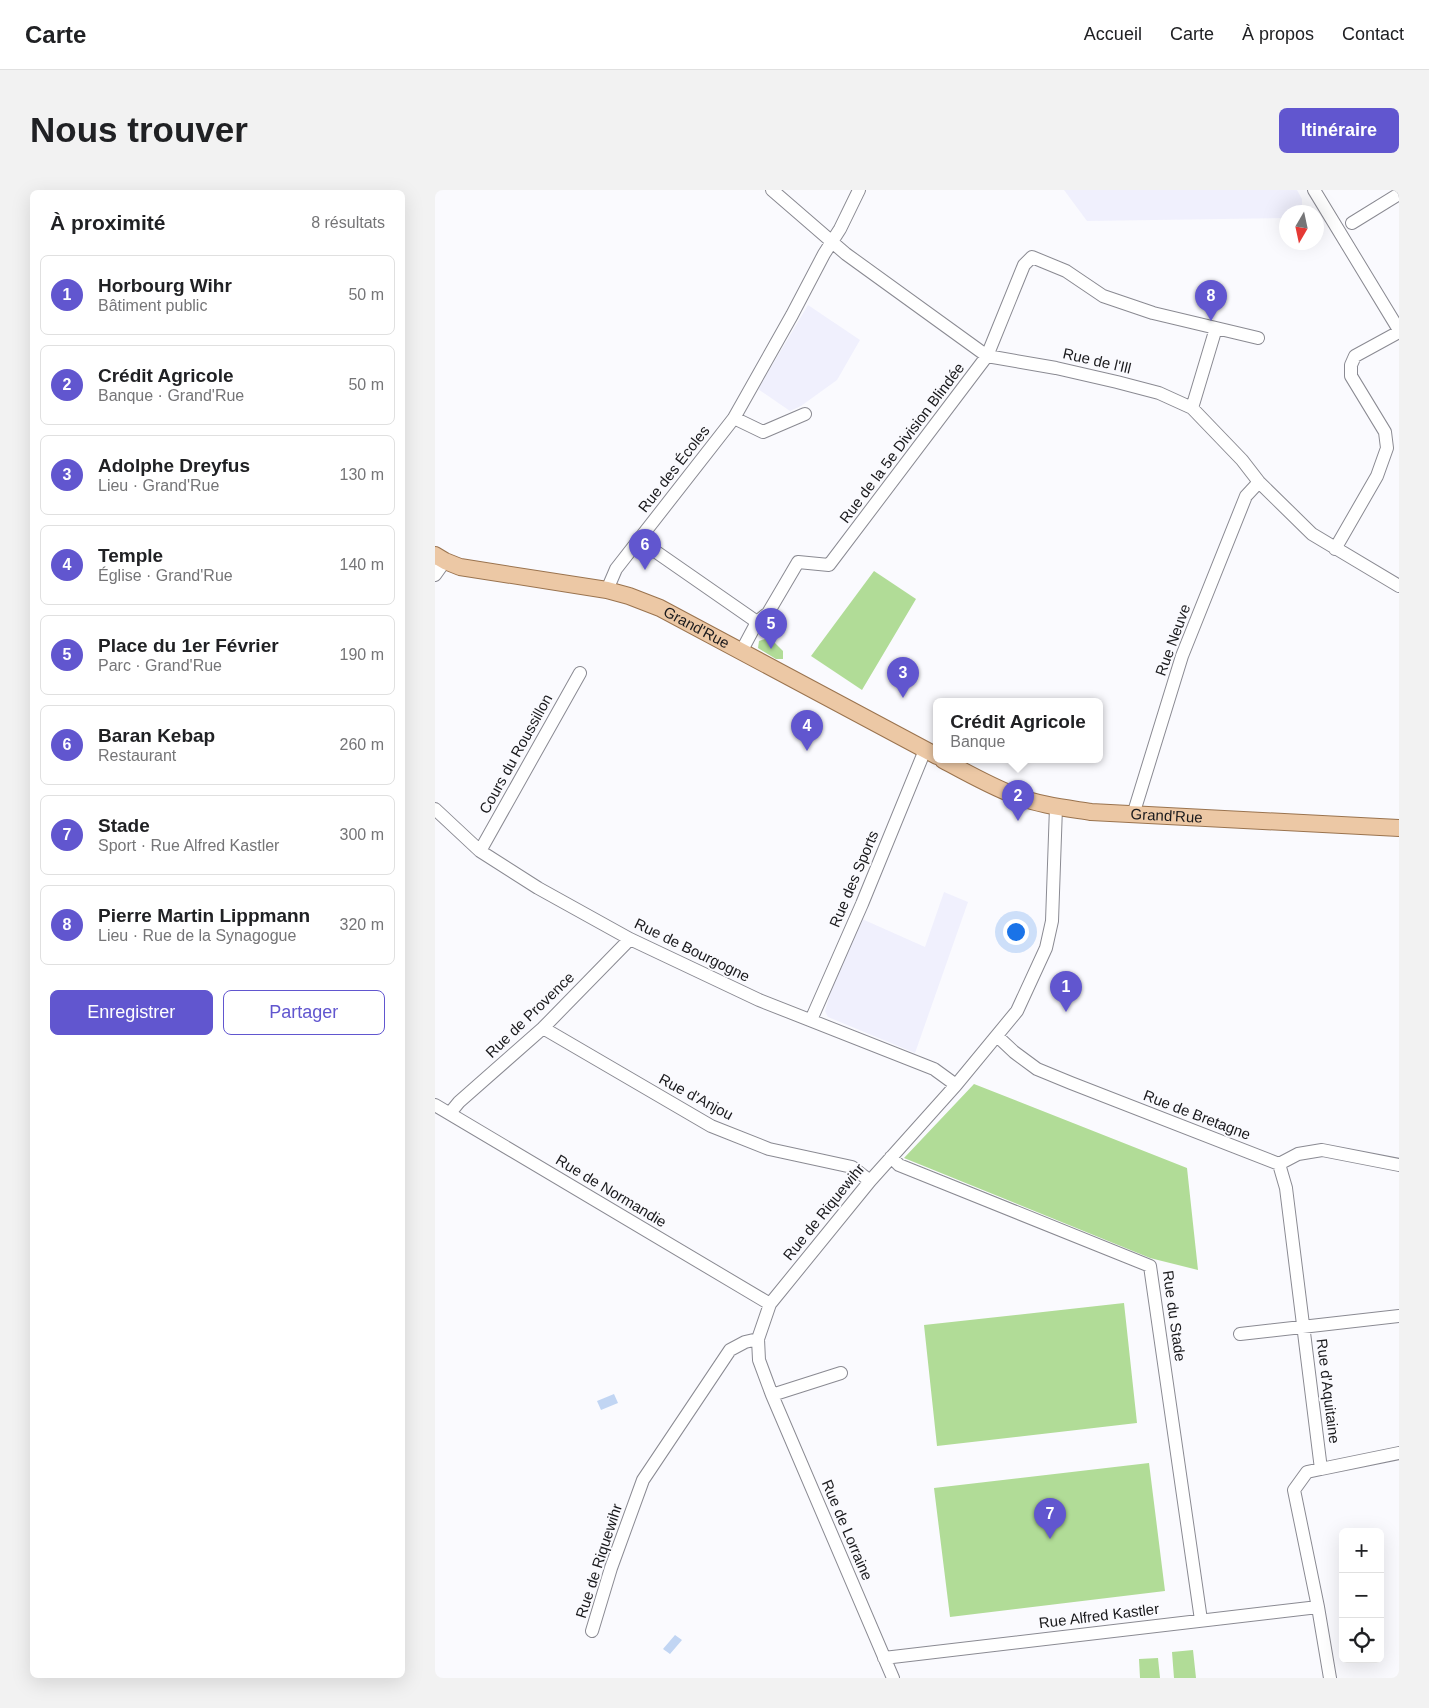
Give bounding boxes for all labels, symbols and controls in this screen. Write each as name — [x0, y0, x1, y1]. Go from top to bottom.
text: Carte — [25, 21, 86, 48]
text: Accueil — [1084, 24, 1142, 44]
text: Carte — [1170, 24, 1214, 44]
text: À propos — [1242, 24, 1314, 44]
text: Contact — [1342, 24, 1404, 44]
button: Itinéraire — [1279, 108, 1399, 153]
text: Nous trouver — [30, 110, 248, 149]
north arrow — [1279, 205, 1324, 250]
text: À proximité — [50, 211, 166, 234]
text: 8 résultats — [311, 214, 385, 231]
text: Horbourg Wihr — [98, 275, 232, 296]
pin: 8 — [1195, 280, 1227, 321]
text: 1 — [63, 286, 71, 303]
text: 50 m — [348, 286, 384, 303]
text: Bâtiment public — [98, 297, 207, 314]
street label: Rue de l'Ill — [1061, 344, 1133, 377]
street label: Rue de la 5e Division Blindée — [836, 359, 967, 526]
text: Crédit Agricole — [98, 365, 234, 386]
text: 2 — [63, 376, 71, 393]
text: 50 m — [348, 376, 384, 393]
text: Banque · Grand'Rue — [98, 387, 244, 404]
street label: Rue des Écoles — [635, 422, 713, 515]
text: Adolphe Dreyfus — [98, 455, 250, 476]
text: 3 — [63, 466, 71, 483]
text: 130 m — [340, 466, 384, 483]
text: Lieu · Grand'Rue — [98, 477, 219, 494]
pin: 6 — [629, 529, 661, 570]
text: Temple — [98, 545, 163, 566]
text: 4 — [63, 556, 71, 573]
text: 140 m — [340, 556, 384, 573]
text: Église · Grand'Rue — [98, 567, 233, 584]
street label: Rue Neuve — [1152, 602, 1193, 678]
street label: Grand'Rue — [661, 603, 733, 652]
pin: 5 — [755, 608, 787, 649]
text: Place du 1er Février — [98, 635, 279, 656]
text: 5 — [63, 646, 71, 663]
text: 190 m — [340, 646, 384, 663]
text: Parc · Grand'Rue — [98, 657, 222, 674]
pin: 3 — [887, 657, 919, 698]
street label: Cours du Roussillon — [476, 691, 556, 817]
popup — [933, 698, 1103, 763]
pin: 4 — [791, 710, 823, 751]
text: Crédit Agricole — [950, 711, 1086, 732]
text: Baran Kebap — [98, 725, 215, 746]
text: Banque — [950, 733, 1005, 750]
text: 6 — [63, 736, 71, 753]
text: 260 m — [340, 736, 384, 753]
text: Restaurant — [98, 747, 176, 764]
pin: 2 — [1002, 780, 1034, 821]
street label: Grand'Rue — [1130, 805, 1203, 826]
text: Stade — [98, 815, 150, 836]
text: 7 — [63, 826, 71, 843]
text: 300 m — [340, 826, 384, 843]
street label: Rue des Sports — [826, 828, 882, 930]
text: Sport · Rue Alfred Kastler — [98, 837, 279, 854]
text: Pierre Martin Lippmann — [98, 905, 310, 926]
street label: Rue de Bourgogne — [632, 914, 753, 985]
text: 8 — [63, 916, 71, 933]
text: 320 m — [340, 916, 384, 933]
your location — [1003, 919, 1029, 945]
text: Lieu · Rue de la Synagogue — [98, 927, 296, 944]
street label: Rue de Provence — [482, 968, 577, 1061]
pin: 1 — [1050, 971, 1082, 1012]
button: Enregistrer — [50, 990, 213, 1035]
button: Partager — [223, 990, 385, 1035]
street label: Rue d'Anjou — [656, 1070, 736, 1123]
street label: Rue de Bretagne — [1141, 1086, 1253, 1143]
street label: Rue de Normandie — [553, 1151, 670, 1230]
street label: Rue de Riquewihr — [779, 1160, 868, 1263]
street label: Rue du Stade — [1160, 1269, 1189, 1363]
street label: Rue d'Aquitaine — [1314, 1338, 1343, 1444]
street label: Rue de Lorraine — [819, 1477, 876, 1583]
pin: 7 — [1034, 1498, 1066, 1539]
street label: Rue de Riquewihr — [572, 1502, 625, 1620]
map controls — [1339, 1528, 1384, 1663]
button: + — [1339, 1528, 1384, 1573]
button: − — [1339, 1573, 1384, 1618]
street label: Rue Alfred Kastler — [1038, 1600, 1160, 1631]
button: locate — [1339, 1618, 1384, 1663]

